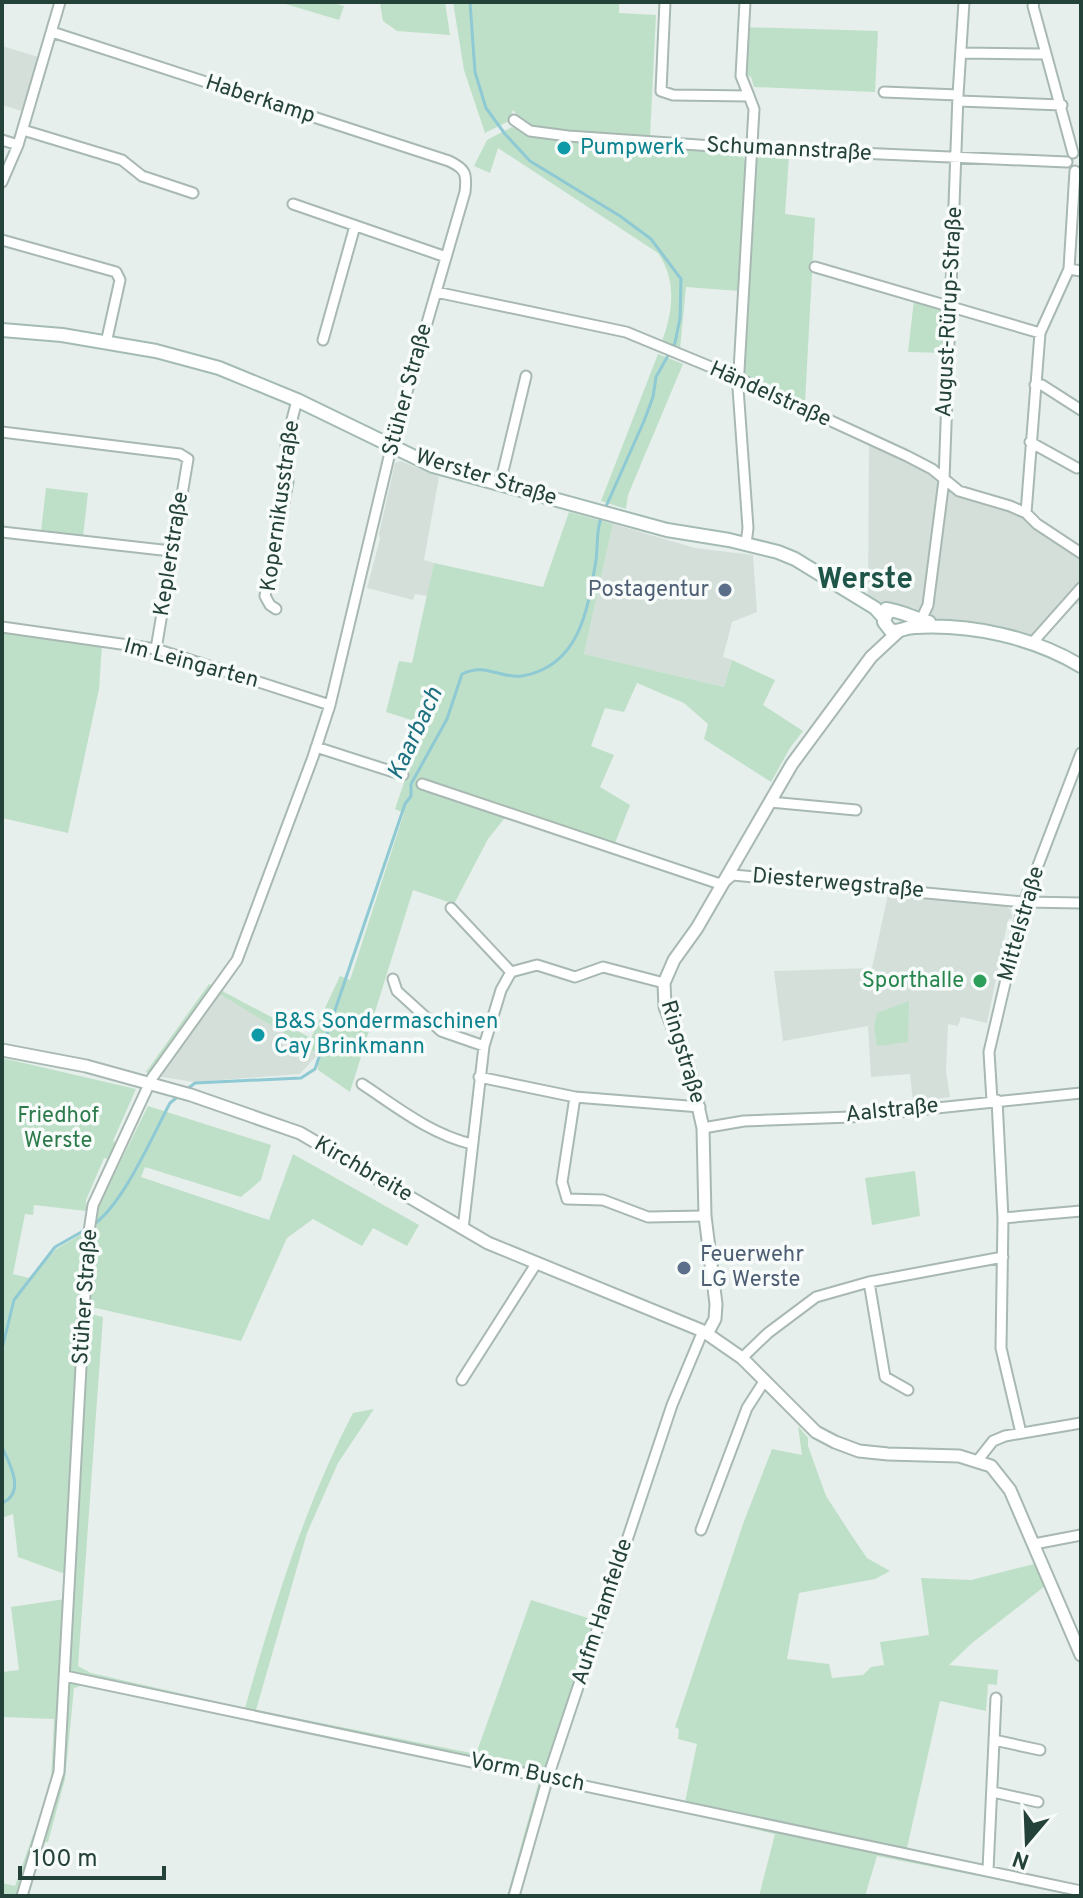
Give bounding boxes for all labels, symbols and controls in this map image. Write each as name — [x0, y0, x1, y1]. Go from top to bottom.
street label: Haberkamp — [202, 70, 318, 130]
street label: Schumannstraße — [706, 132, 872, 168]
place label: Pumpwerk — [580, 135, 685, 162]
marker: Pumpwerk — [555, 139, 573, 157]
street label: August-Rürup-Straße — [931, 206, 969, 418]
street label: Stüher Straße — [377, 321, 439, 459]
street label: Händelstraße — [705, 356, 835, 434]
street label: Kopernikusstraße — [256, 419, 306, 593]
street label: Werster Straße — [412, 444, 560, 512]
street label: Keplerstraße — [149, 490, 195, 618]
district label: Werste — [817, 562, 913, 599]
place label: Postagentur — [588, 577, 709, 604]
marker: Postagentur — [716, 581, 734, 599]
street label: Im Leingarten — [121, 633, 261, 695]
water label: Kaarbach — [382, 683, 450, 785]
street label: Diesterwegstraße — [751, 863, 925, 905]
street label: Mittelstraße — [993, 863, 1051, 985]
place label: Sporthalle — [862, 968, 964, 995]
marker: Sporthalle — [971, 972, 989, 990]
street label: Ringstraße — [654, 997, 710, 1107]
place label: B&S Sondermaschinen Cay Brinkmann — [274, 1009, 498, 1061]
marker: B&S Sondermaschinen Cay Brinkmann — [249, 1026, 267, 1044]
street label: Aalstraße — [844, 1093, 940, 1129]
park label: Friedhof Werste — [17, 1103, 99, 1155]
street label: Kirchbreite — [309, 1131, 417, 1209]
street label: Stüher Straße — [68, 1228, 104, 1366]
place label: Feuerwehr LG Werste — [700, 1242, 804, 1294]
marker: Feuerwehr LG Werste — [675, 1259, 693, 1277]
street label: Aufm Hamfelde — [567, 1535, 639, 1689]
street label: Vorm Busch — [467, 1748, 587, 1798]
north arrow — [987, 1802, 1067, 1882]
scale bar — [20, 1830, 164, 1880]
text: N — [1009, 1843, 1033, 1874]
text: 100 m — [32, 1845, 98, 1875]

